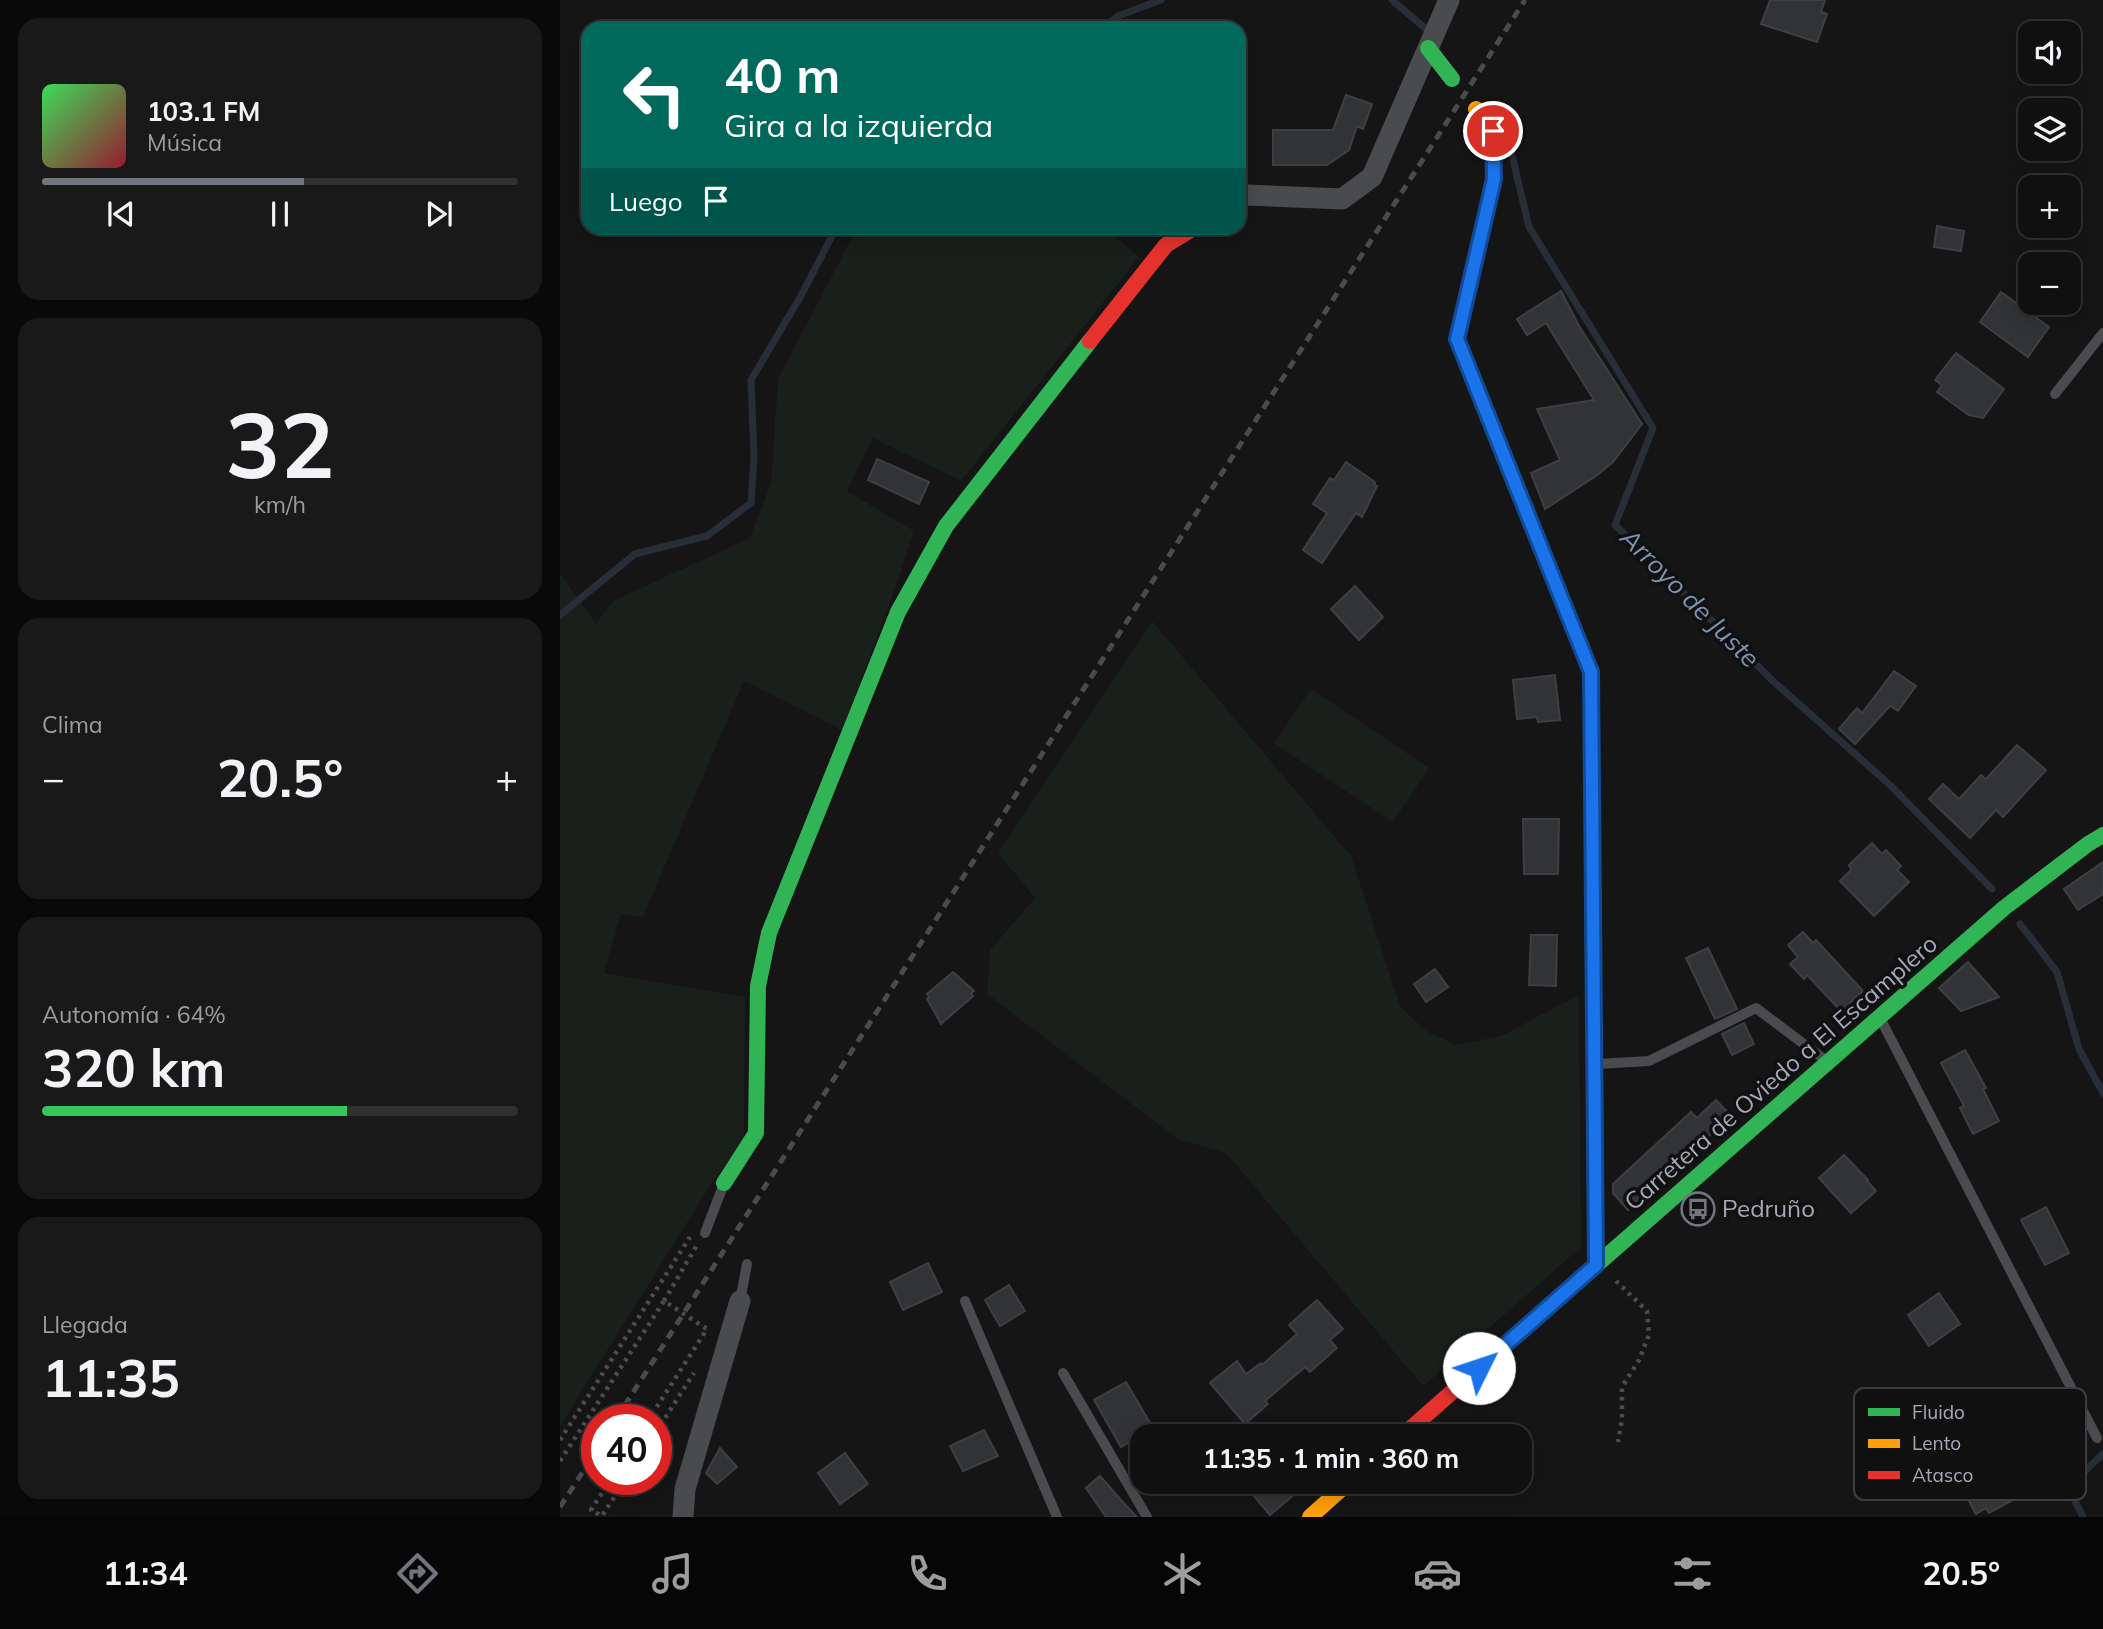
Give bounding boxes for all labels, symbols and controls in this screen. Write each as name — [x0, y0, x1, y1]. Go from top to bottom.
map controls — [2018, 21, 2081, 315]
button: sound — [2018, 21, 2081, 84]
text: 40 m — [724, 44, 840, 105]
icon: left — [609, 49, 700, 140]
text: 103.1 FM — [147, 95, 260, 128]
button: layers — [2018, 98, 2081, 161]
pin — [1463, 101, 1523, 161]
text: Gira a la izquierda — [724, 105, 993, 145]
icon: arrive — [1474, 112, 1512, 150]
text: Música — [147, 128, 222, 157]
button: + — [2018, 175, 2081, 238]
icon: arrive — [697, 182, 735, 220]
text: Luego — [609, 185, 683, 218]
icon: previous — [102, 195, 140, 233]
icon: pause — [261, 195, 299, 233]
icon: next — [420, 195, 458, 233]
button: − — [2018, 252, 2081, 315]
text: 32 — [225, 387, 335, 501]
text: km/h — [254, 490, 306, 519]
water label: Arroyo de Juste — [1613, 520, 1767, 674]
text: Clima — [42, 710, 103, 739]
text: 20.5° — [217, 745, 343, 810]
text: − — [42, 754, 65, 802]
text: + — [495, 754, 518, 802]
street label: Carretera de Oviedo a El Escamplero — [1618, 928, 1943, 1216]
text: Autonomía · 64% — [42, 1000, 226, 1029]
text: 320 km — [42, 1035, 225, 1100]
bus stop icon: Pedruño — [1679, 1190, 1717, 1228]
place label: Pedruño — [1722, 1193, 1815, 1223]
text: Llegada — [42, 1310, 128, 1339]
position arrow — [1442, 1331, 1516, 1405]
text: 11:35 — [42, 1345, 180, 1410]
legend — [1854, 1388, 2086, 1500]
text: Fluido — [1912, 1400, 1965, 1424]
speed limit sign: 40 — [581, 1404, 672, 1495]
text: Lento — [1912, 1431, 1961, 1455]
text: 11:35 · 1 min · 360 m — [1203, 1442, 1459, 1475]
text: Atasco — [1912, 1463, 1973, 1487]
icon: directions — [393, 1549, 442, 1598]
icon: music — [648, 1549, 697, 1598]
icon: phone — [903, 1549, 952, 1598]
icon: climate — [1158, 1549, 1207, 1598]
icon: car — [1413, 1549, 1462, 1598]
icon: filters — [1668, 1549, 1717, 1598]
text: 11:34 — [103, 1553, 188, 1593]
text: 20.5° — [1922, 1553, 2000, 1593]

